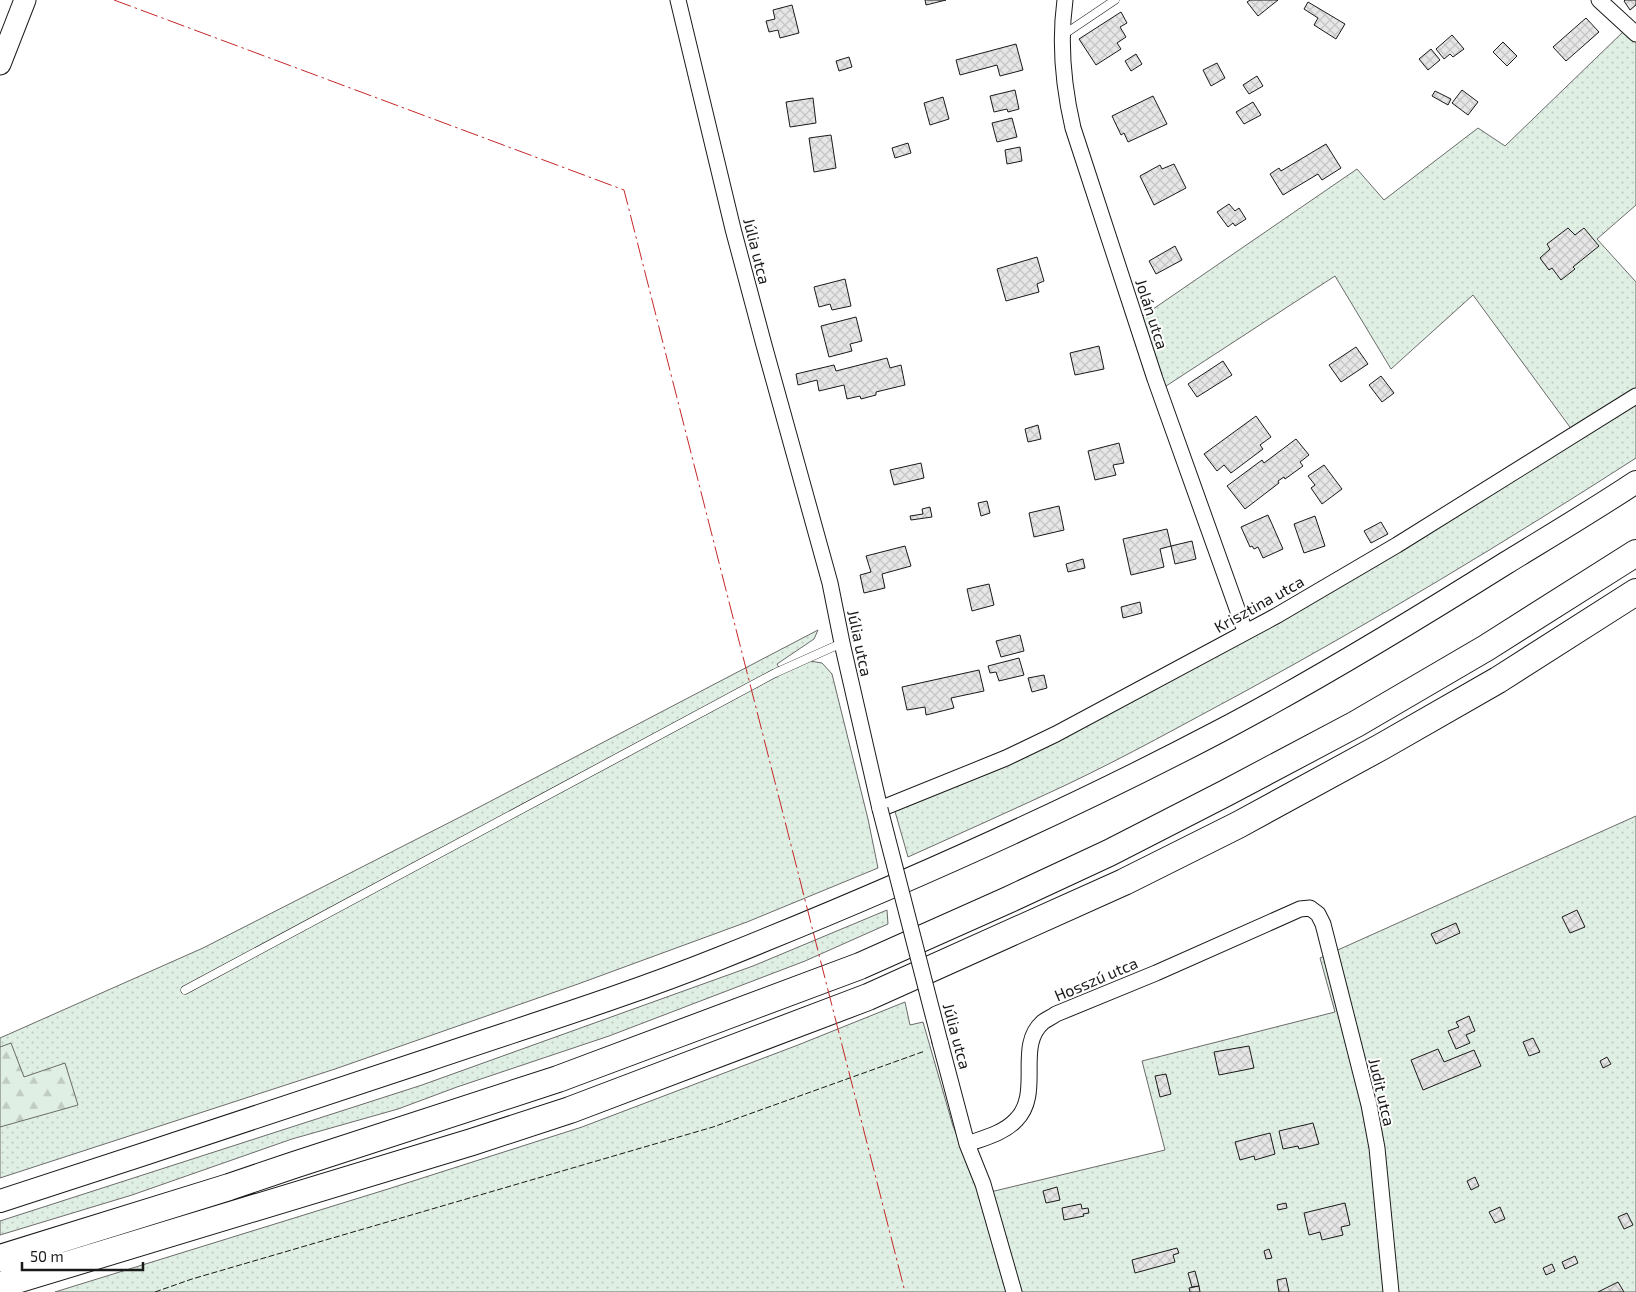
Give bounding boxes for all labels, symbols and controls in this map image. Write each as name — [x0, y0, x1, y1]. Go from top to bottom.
street label: Júlia utca — [740, 216, 775, 286]
street label: Jolán utca — [1132, 276, 1173, 351]
street label: Krisztina utca — [1211, 571, 1307, 636]
street label: Júlia utca — [844, 608, 877, 678]
street label: Hosszú utca — [1051, 952, 1140, 1005]
street label: Júlia utca — [940, 1001, 975, 1071]
street label: Judit utca — [1365, 1056, 1400, 1128]
scale bar — [22, 1240, 144, 1272]
text: 50 m — [30, 1247, 64, 1265]

